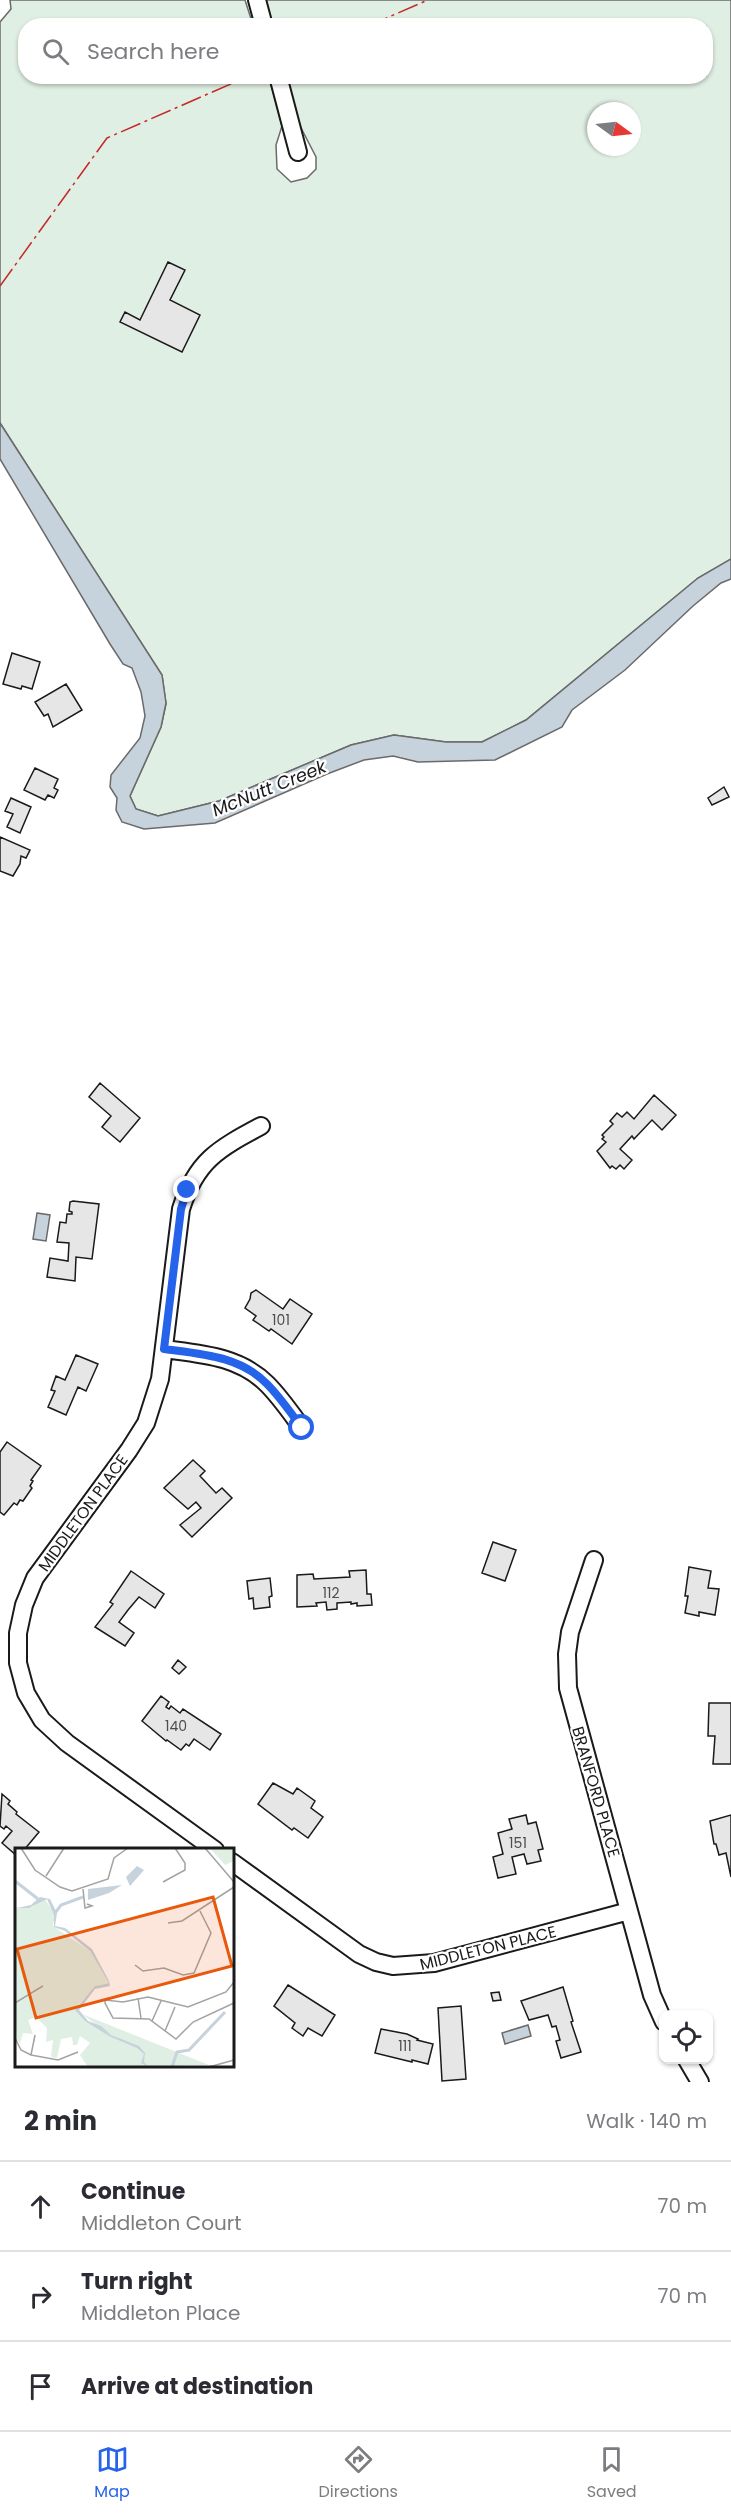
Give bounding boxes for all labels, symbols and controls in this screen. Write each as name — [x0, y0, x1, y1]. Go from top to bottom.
search box — [18, 18, 713, 84]
icon: search — [39, 35, 72, 68]
text: Search here — [87, 36, 220, 67]
north arrow — [587, 102, 641, 156]
water label: McNutt Creek — [208, 753, 331, 822]
route end — [173, 1176, 199, 1202]
house number: 101 — [272, 1310, 290, 1330]
route start — [288, 1414, 314, 1440]
street label: MIDDLETON PLACE — [33, 1450, 133, 1576]
house number: 112 — [322, 1583, 340, 1603]
house number: 140 — [165, 1716, 187, 1736]
street label: BRANFORD PLACE — [566, 1724, 626, 1860]
house number: 151 — [509, 1833, 527, 1853]
inset map — [15, 1848, 234, 2067]
street label: MIDDLETON PLACE — [417, 1920, 559, 1976]
map controls — [659, 2010, 713, 2064]
button: locate — [659, 2010, 713, 2064]
house number: 111 — [398, 2036, 412, 2056]
text: 2 min — [24, 2103, 97, 2139]
text: Walk · 140 m — [586, 2107, 707, 2135]
text: Continue — [81, 2176, 185, 2207]
icon: ahead — [24, 2190, 57, 2223]
text: 70 m — [658, 2192, 707, 2220]
text: Middleton Court — [81, 2209, 242, 2237]
text: Turn right — [81, 2266, 192, 2297]
icon: right — [24, 2280, 57, 2313]
text: 70 m — [658, 2282, 707, 2310]
text: Middleton Place — [81, 2299, 240, 2327]
icon: arrive — [24, 2370, 57, 2403]
text: Arrive at destination — [81, 2371, 313, 2402]
tab: Map — [94, 2443, 130, 2504]
tab: Directions — [319, 2443, 398, 2504]
tab: Saved — [587, 2443, 637, 2504]

